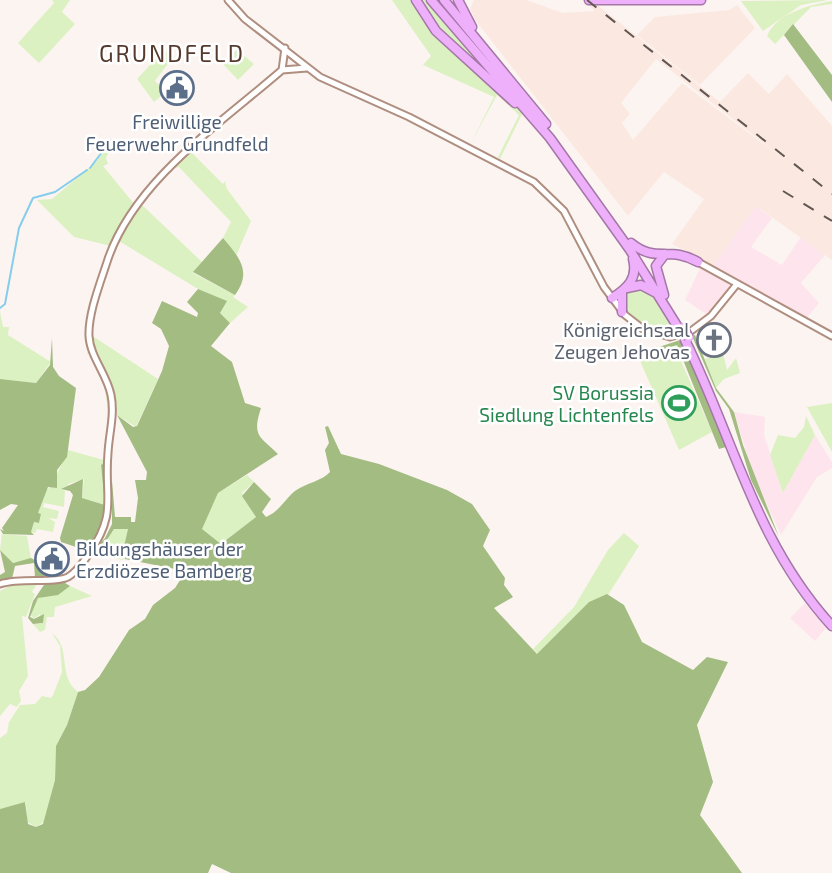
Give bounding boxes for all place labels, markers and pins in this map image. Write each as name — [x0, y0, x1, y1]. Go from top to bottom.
public building icon: Freiwillige Feuerwehr Grundfeld — [158, 69, 196, 107]
place label: Freiwillige Feuerwehr Grundfeld — [85, 110, 269, 155]
place label: Königreichsaal Zeugen Jehovas — [554, 318, 690, 363]
church icon: Königreichsaal Zeugen Jehovas — [695, 321, 733, 359]
place label: SV Borussia Siedlung Lichtenfels — [479, 381, 654, 426]
sports icon: SV Borussia Siedlung Lichtenfels — [660, 384, 698, 422]
place label: Bildungshäuser der Erzdiözese Bamberg — [76, 537, 253, 582]
public building icon: Bildungshäuser der Erzdiözese Bamberg — [33, 540, 71, 578]

